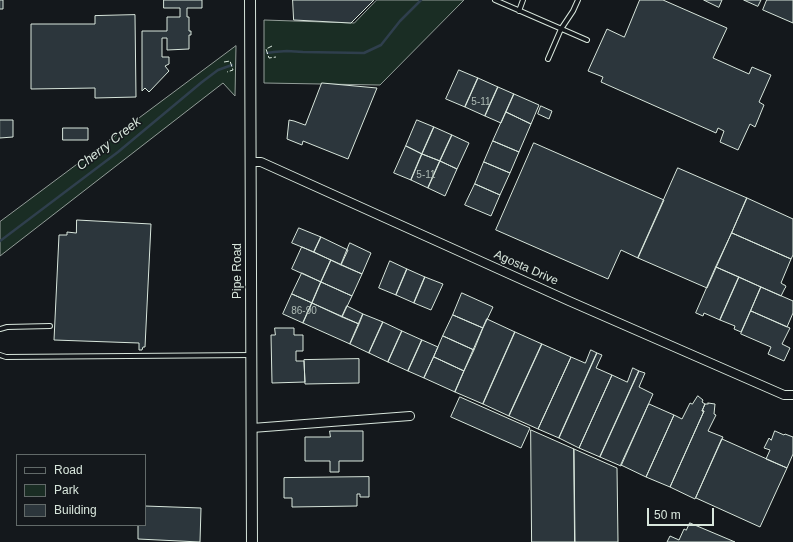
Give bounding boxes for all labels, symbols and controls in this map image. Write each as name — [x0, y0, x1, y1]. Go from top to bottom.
house number: 5-11 — [471, 96, 491, 108]
water label: Cherry Creek — [74, 114, 144, 174]
house number: 5-11 — [416, 169, 436, 181]
street label: Pipe Road — [231, 243, 245, 299]
street label: Agosta Drive — [492, 247, 560, 289]
house number: 86-90 — [291, 305, 317, 317]
legend — [16, 454, 146, 526]
text: Road — [54, 463, 83, 477]
text: Park — [54, 483, 79, 497]
scale bar — [649, 500, 716, 526]
text: Building — [54, 503, 97, 517]
text: 50 m — [654, 508, 681, 522]

